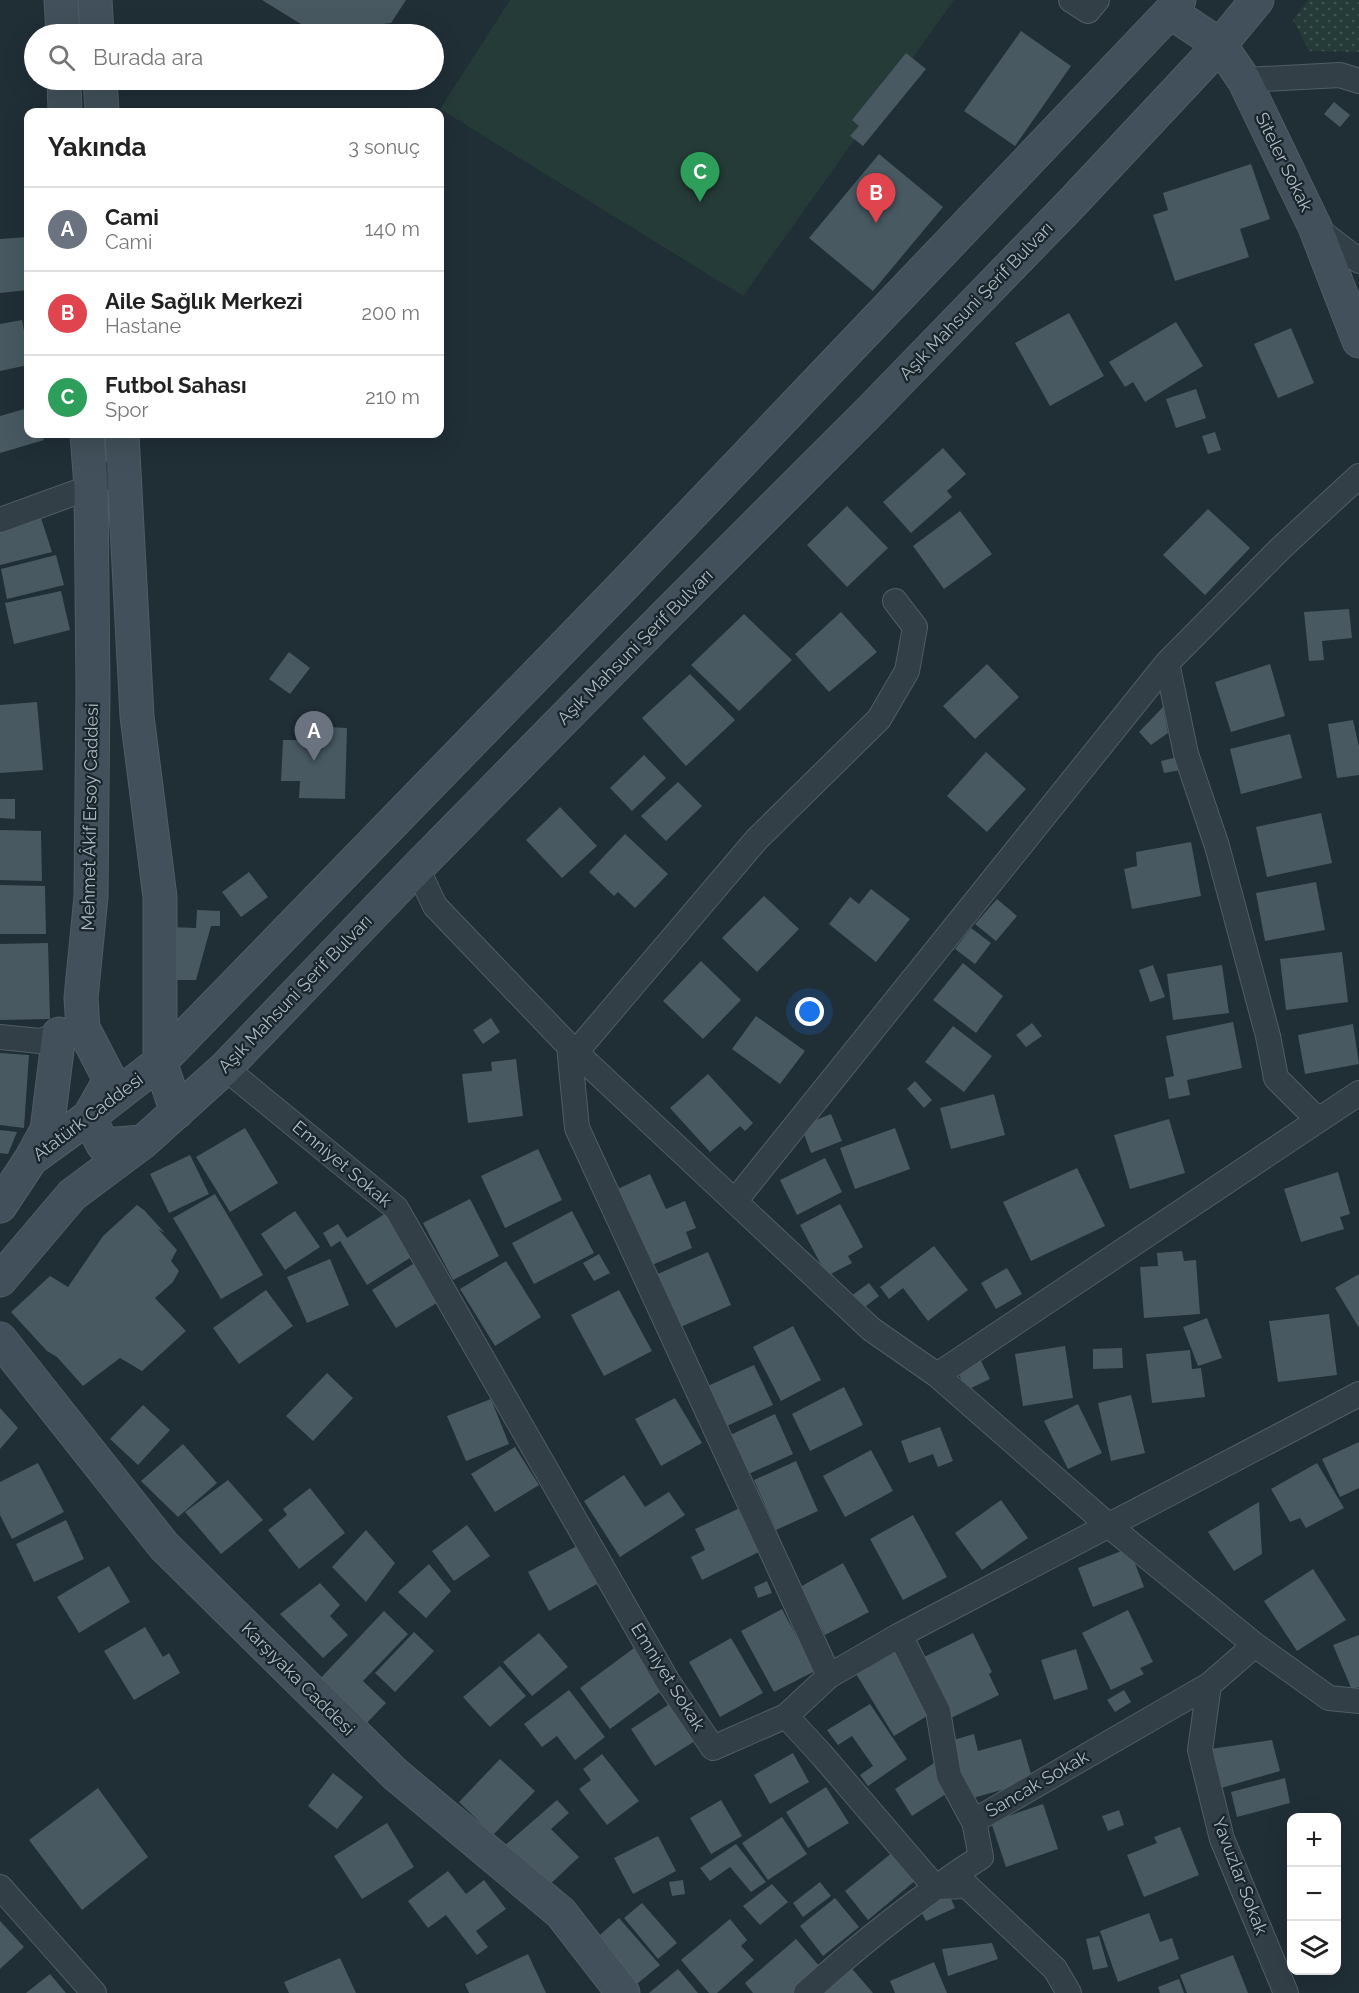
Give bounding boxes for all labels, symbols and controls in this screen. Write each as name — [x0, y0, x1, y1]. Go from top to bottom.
search box — [24, 24, 444, 90]
icon: search — [45, 41, 78, 74]
text: Burada ara — [93, 44, 203, 70]
street label: Siteler Sokak — [1251, 109, 1318, 215]
text: Yakında — [48, 132, 146, 162]
text: 3 sonuç — [348, 135, 420, 159]
pin: C — [680, 152, 720, 202]
pin: B — [856, 174, 896, 223]
text: Cami — [105, 204, 159, 230]
text: A — [61, 217, 74, 241]
text: 140 m — [365, 217, 420, 241]
street label: Aşık Mahsuni Şerif Bulvarı — [895, 217, 1057, 384]
text: Cami — [105, 230, 152, 254]
text: Aile Sağlık Merkezi — [105, 288, 303, 314]
text: B — [61, 301, 74, 325]
text: 200 m — [362, 301, 420, 325]
text: Hastane — [105, 314, 181, 338]
text: Futbol Sahası — [105, 372, 247, 398]
text: C — [61, 385, 74, 409]
text: 210 m — [365, 385, 420, 409]
text: Spor — [105, 398, 148, 422]
street label: Aşık Mahsuni Şerif Bulvarı — [552, 564, 717, 729]
street label: Mehmet Âkif Ersoy Caddesi — [76, 703, 102, 931]
pin: A — [294, 712, 334, 761]
street label: Aşık Mahsuni Şerif Bulvarı — [214, 910, 376, 1077]
your location — [795, 997, 824, 1026]
street label: Atatürk Caddesi — [28, 1068, 147, 1165]
street label: Emniyet Sokak — [289, 1116, 396, 1211]
street label: Karşıyaka Caddesi — [237, 1618, 359, 1740]
street label: Emniyet Sokak — [627, 1619, 710, 1735]
street label: Sancak Sokak — [981, 1745, 1092, 1822]
map controls — [1287, 1813, 1341, 1975]
button: + — [1287, 1813, 1341, 1867]
street label: Yavuzlar Sokak — [1208, 1814, 1273, 1938]
button: − — [1287, 1867, 1341, 1921]
button: layers — [1287, 1921, 1341, 1975]

